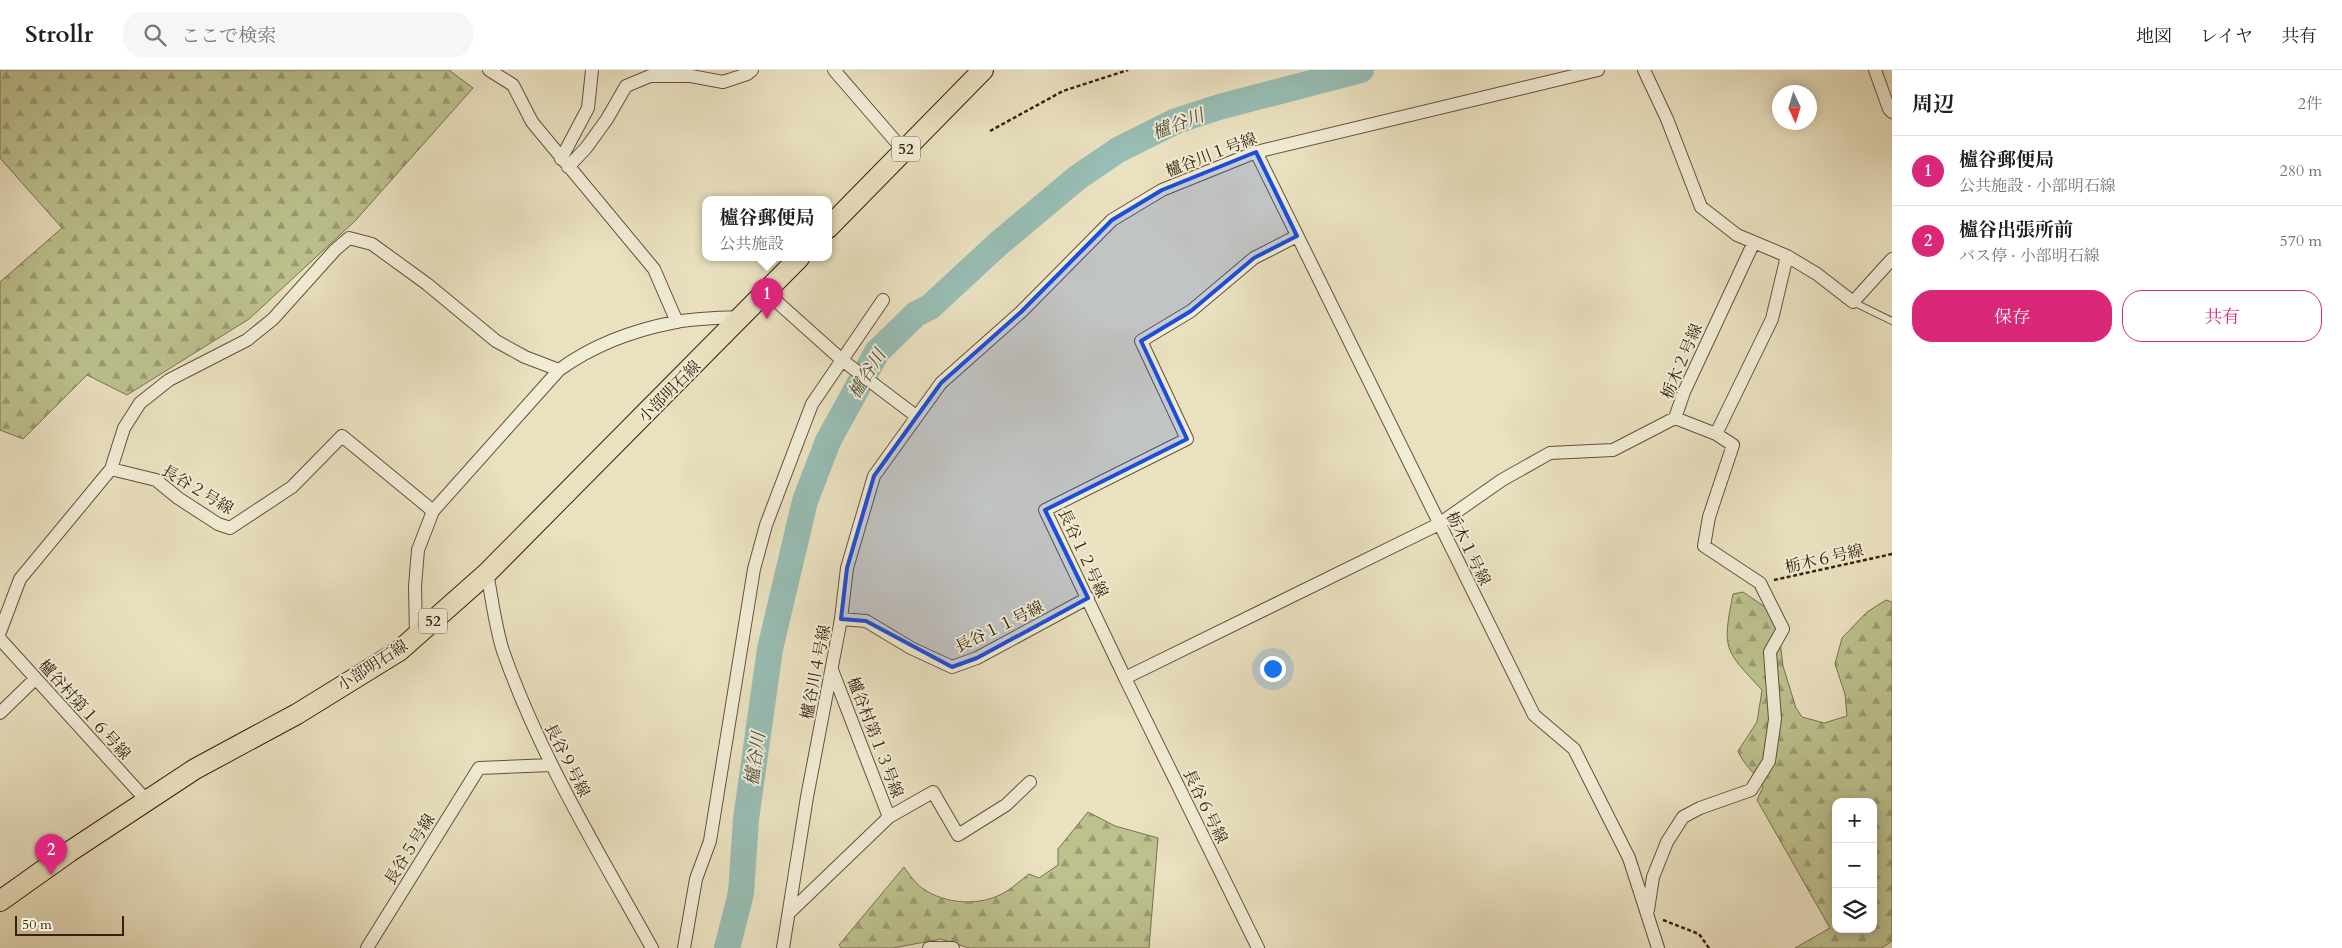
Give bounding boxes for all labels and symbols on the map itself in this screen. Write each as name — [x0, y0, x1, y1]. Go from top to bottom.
north arrow — [1772, 85, 1817, 130]
water label: 櫨谷川 — [1148, 102, 1210, 146]
street label: 櫨谷川１号線 — [1163, 127, 1260, 182]
road number: 52 — [892, 136, 920, 162]
pin: 1 — [751, 278, 783, 319]
street label: 栃木２号線 — [1656, 320, 1708, 403]
water label: 櫨谷川 — [843, 343, 893, 404]
street label: 小部明石線 — [634, 356, 706, 428]
street label: 長谷２号線 — [158, 460, 237, 520]
street label: 長谷１２号線 — [1053, 505, 1113, 602]
street label: 栃木１号線 — [1441, 508, 1496, 589]
street label: 栃木６号線 — [1783, 539, 1866, 579]
street label: 長谷１１号線 — [951, 596, 1047, 658]
road number: 52 — [419, 608, 447, 634]
street label: 櫨谷川４号線 — [796, 623, 836, 721]
street label: 小部明石線 — [333, 635, 412, 697]
street label: 櫨谷村第１６号線 — [33, 655, 135, 765]
your location — [1260, 656, 1286, 682]
street label: 櫨谷村第１３号線 — [842, 674, 908, 801]
street label: 長谷９号線 — [539, 720, 595, 801]
water label: 櫨谷川 — [739, 729, 772, 788]
street label: 長谷６号線 — [1178, 766, 1233, 847]
street label: 長谷５号線 — [379, 810, 440, 889]
pin: 2 — [35, 834, 67, 875]
scale bar — [15, 913, 124, 936]

